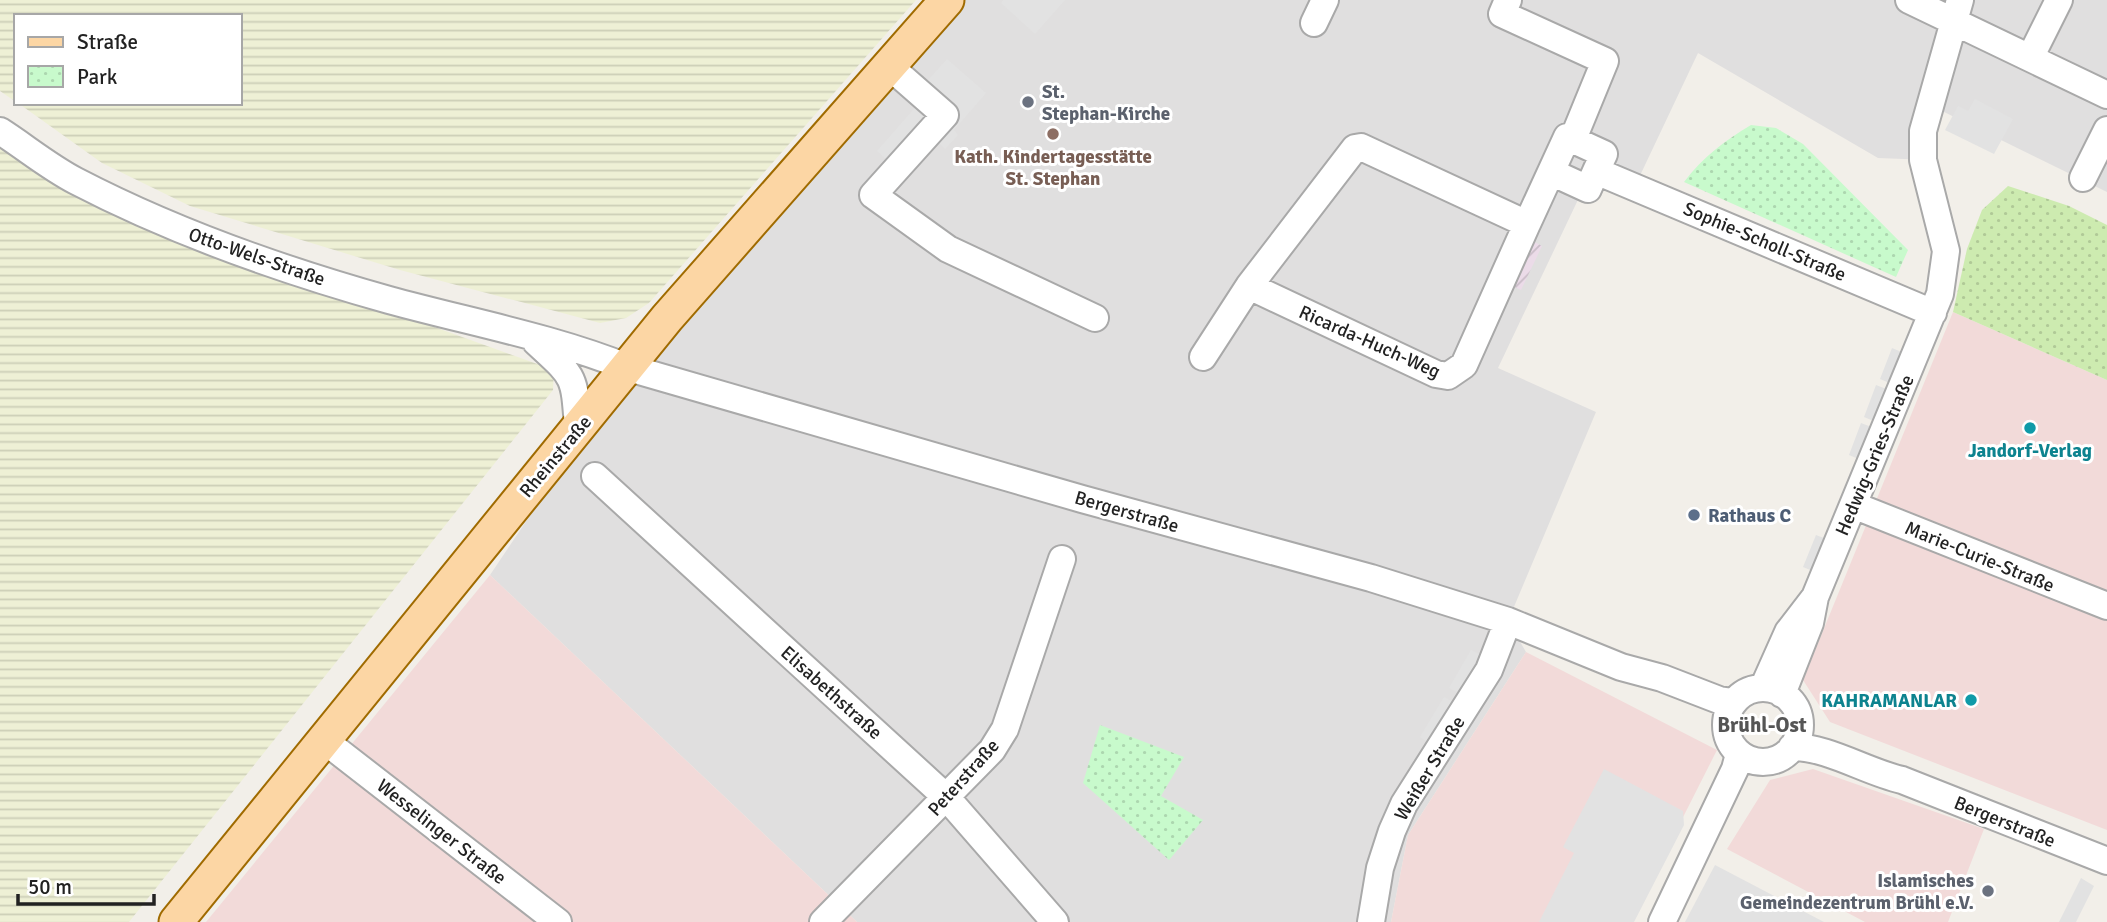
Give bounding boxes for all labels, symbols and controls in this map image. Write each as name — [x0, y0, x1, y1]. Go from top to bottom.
legend — [14, 14, 242, 105]
text: Straße — [77, 29, 138, 55]
text: Park — [77, 64, 118, 90]
place label: St. Stephan-Kirche — [1042, 80, 1170, 126]
marker: St. Stephan-Kirche — [1020, 94, 1036, 110]
marker: Kath. Kindertagesstätte St. Stephan — [1045, 126, 1061, 142]
place label: Kath. Kindertagesstätte St. Stephan — [954, 145, 1152, 191]
street label: Sophie-Scholl-Straße — [1680, 197, 1850, 287]
street label: Otto-Wels-Straße — [185, 222, 328, 292]
street label: Ricarda-Huch-Weg — [1295, 300, 1444, 384]
street label: Hedwig-Gries-Straße — [1830, 371, 1920, 539]
street label: Rheinstraße — [515, 411, 597, 503]
marker: Jandorf-Verlag — [2022, 420, 2038, 436]
place label: Jandorf-Verlag — [1968, 439, 2092, 463]
street label: Bergerstraße — [1072, 486, 1182, 538]
place label: Rathaus C — [1708, 504, 1791, 528]
marker: Rathaus C — [1686, 507, 1702, 523]
street label: Marie-Curie-Straße — [1901, 516, 2058, 598]
street label: Elisabethstraße — [775, 641, 887, 745]
place label: KAHRAMANLAR — [1821, 689, 1957, 713]
marker: KAHRAMANLAR — [1963, 692, 1979, 708]
street label: Weißer Straße — [1389, 712, 1470, 825]
district label: Brühl-Ost — [1717, 712, 1807, 738]
street label: Peterstraße — [923, 734, 1005, 821]
street label: Wesselinger Straße — [372, 774, 511, 890]
street label: Bergerstraße — [1950, 791, 2059, 853]
scale bar — [18, 862, 154, 906]
place label: Islamisches Gemeindezentrum Brühl e.V. — [1740, 869, 1974, 915]
text: 50 m — [28, 874, 72, 900]
marker: Islamisches Gemeindezentrum Brühl e.V. — [1980, 883, 1996, 899]

